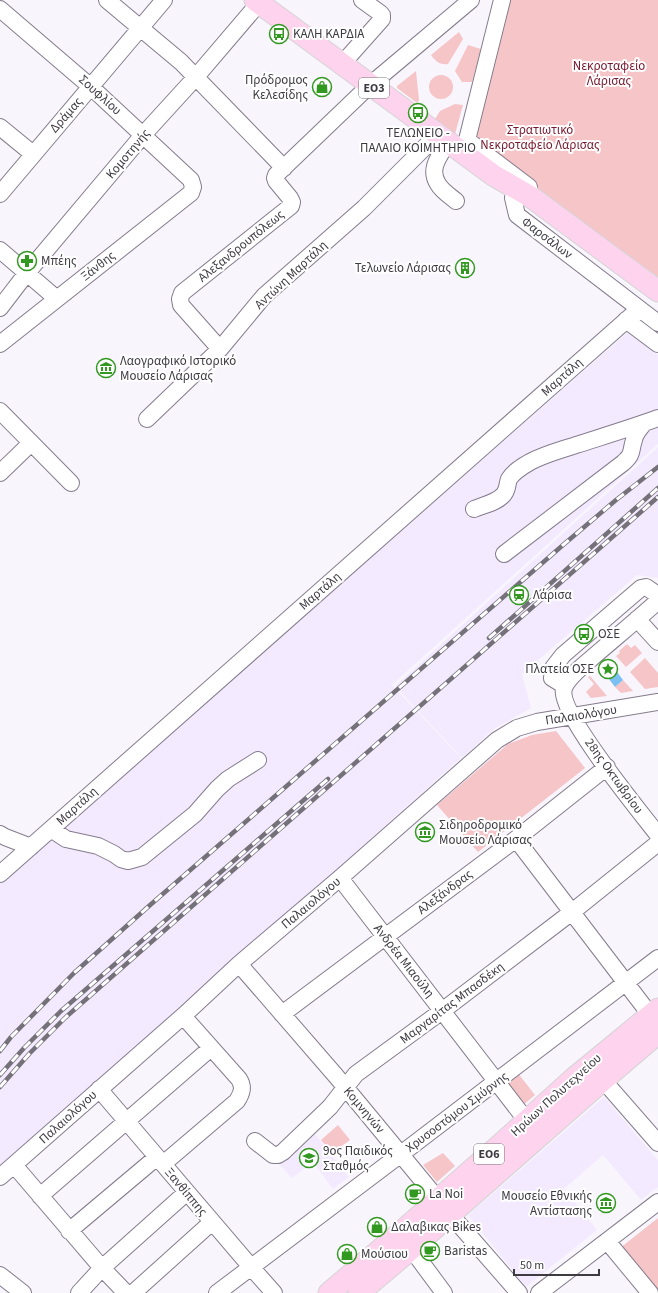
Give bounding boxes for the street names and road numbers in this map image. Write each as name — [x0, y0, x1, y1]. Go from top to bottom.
street label: Σουφλίου — [75, 71, 125, 119]
road number: ΕΟ3 — [359, 78, 389, 98]
street label: Δράμας — [45, 93, 87, 137]
street label: Κομοτηνής — [102, 125, 154, 183]
street label: Αλεξανδρουπόλεως — [194, 205, 288, 286]
street label: Φαρσάλων — [518, 213, 576, 263]
street label: Αντώνη Μαρτάλη — [251, 237, 331, 313]
street label: Ξάνθης — [77, 247, 119, 285]
street label: Μαρτάλη — [537, 354, 587, 400]
street label: Μαρτάλη — [295, 568, 345, 614]
street label: Παλαιολόγου — [544, 700, 618, 730]
street label: 28ης Οκτωβρίου — [581, 735, 647, 817]
street label: Μαρτάλη — [52, 783, 102, 829]
street label: Αλεξάνδρας — [414, 865, 477, 919]
street label: Παλαιολόγου — [278, 873, 344, 933]
street label: Ανδρέα Μιαούλη — [369, 920, 439, 1002]
street label: Μαργαρίτας Μπασδέκη — [396, 958, 508, 1048]
street label: Ηρώων Πολυτεχνείου — [507, 1049, 605, 1141]
street label: Χρυσοστόμου Σμύρνης — [402, 1067, 512, 1157]
street label: Κομνηνών — [339, 1083, 389, 1137]
street label: Παλαιολόγου — [35, 1086, 101, 1148]
road number: ΕΟ6 — [474, 1144, 504, 1164]
street label: Ξανθίππης — [160, 1164, 212, 1220]

